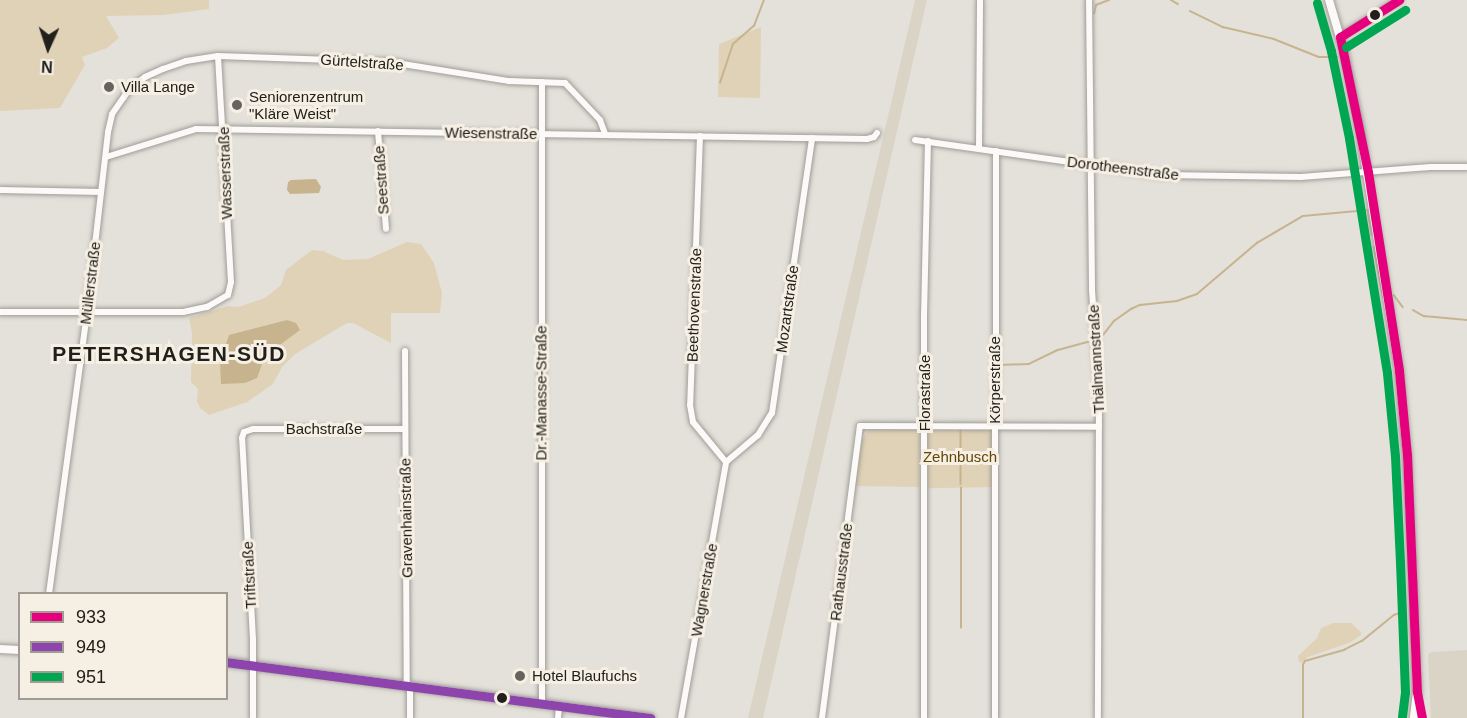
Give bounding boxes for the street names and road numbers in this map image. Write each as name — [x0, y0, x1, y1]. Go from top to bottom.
street label: Gürtelstraße — [320, 50, 404, 74]
street label: Wiesenstraße — [445, 123, 537, 143]
street label: Wasserstraße — [214, 126, 236, 220]
street label: Seestraße — [370, 145, 392, 215]
street label: Dorotheenstraße — [1066, 152, 1180, 184]
street label: Müllerstraße — [76, 241, 104, 325]
street label: Beethovenstraße — [683, 248, 705, 362]
street label: Mozartstraße — [772, 264, 802, 354]
street label: Thälmannstraße — [1084, 304, 1108, 414]
street label: Dr.-Manasse-Straße — [532, 325, 550, 461]
street label: Körperstraße — [986, 336, 1004, 424]
street label: Florastraße — [916, 355, 934, 431]
street label: Bachstraße — [286, 420, 362, 438]
street label: Gravenhainstraße — [396, 458, 416, 578]
street label: Rathausstraße — [826, 522, 856, 622]
street label: Triftstraße — [238, 541, 260, 609]
street label: Wagnerstraße — [687, 542, 721, 638]

